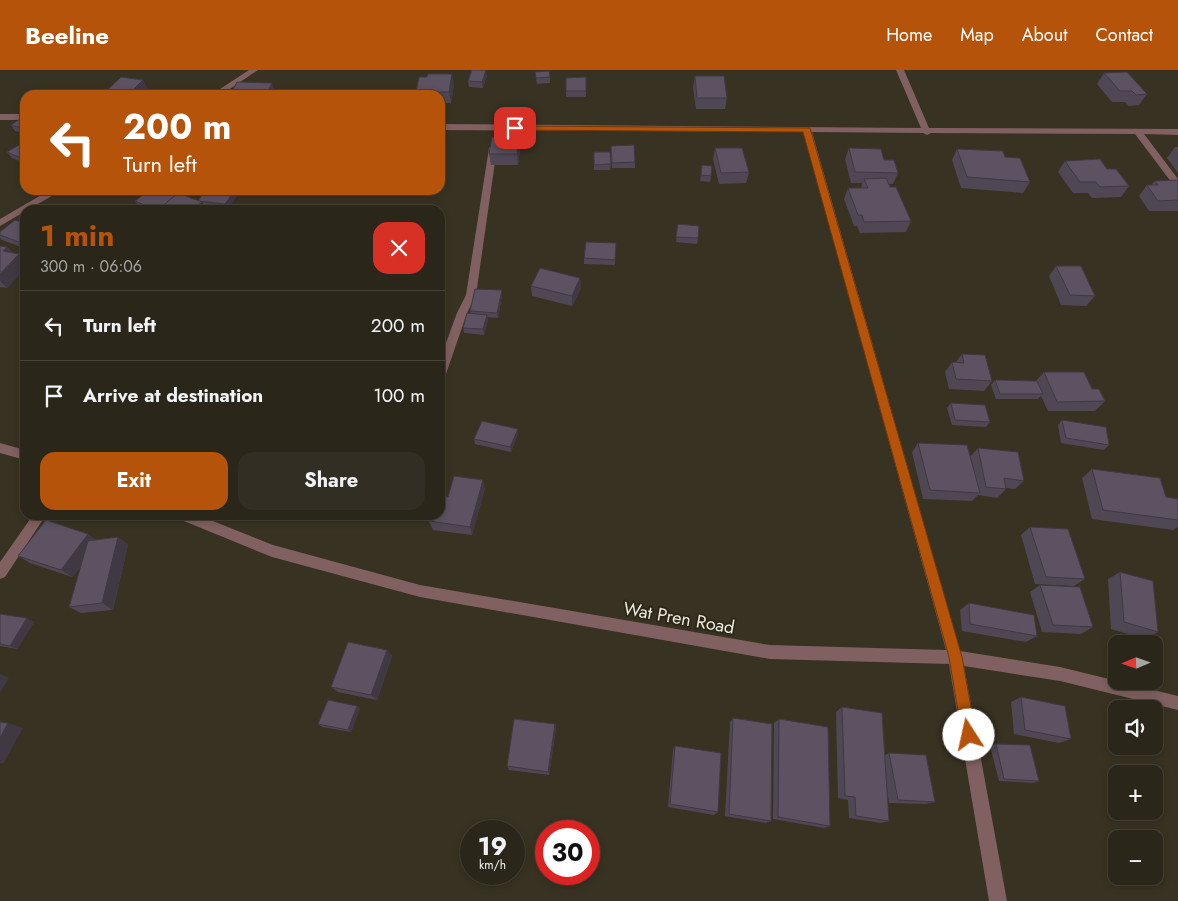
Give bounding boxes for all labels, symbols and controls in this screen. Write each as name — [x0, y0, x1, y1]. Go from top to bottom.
text: Beeline — [25, 18, 109, 53]
text: Home — [886, 22, 932, 48]
text: Map — [960, 22, 994, 48]
text: About — [1022, 22, 1067, 48]
text: Contact — [1095, 22, 1153, 48]
text: 200 m — [123, 102, 232, 152]
pin — [494, 107, 536, 149]
icon: left — [40, 110, 105, 175]
icon: arrive — [501, 114, 529, 142]
text: Turn left — [123, 148, 197, 180]
text: 1 min — [40, 214, 114, 257]
button: close — [373, 222, 425, 274]
text: 300 m · 06:06 — [40, 255, 142, 278]
icon: left — [40, 312, 68, 340]
text: Turn left — [83, 312, 156, 339]
text: 200 m — [371, 312, 425, 339]
icon: arrive — [40, 382, 68, 410]
text: Arrive at destination — [83, 382, 263, 409]
text: 100 m — [373, 382, 425, 409]
button: Exit — [40, 452, 228, 510]
button: Share — [238, 452, 425, 510]
street label: Wat Pren Road — [621, 595, 737, 641]
north arrow — [1108, 635, 1162, 690]
map controls — [1108, 635, 1163, 885]
button: sound — [1108, 700, 1163, 755]
position arrow — [942, 708, 994, 760]
button: + — [1108, 765, 1163, 820]
speed limit sign: 30 — [535, 820, 600, 885]
text: 19 — [478, 828, 507, 864]
button: − — [1108, 830, 1163, 885]
text: km/h — [479, 856, 506, 874]

